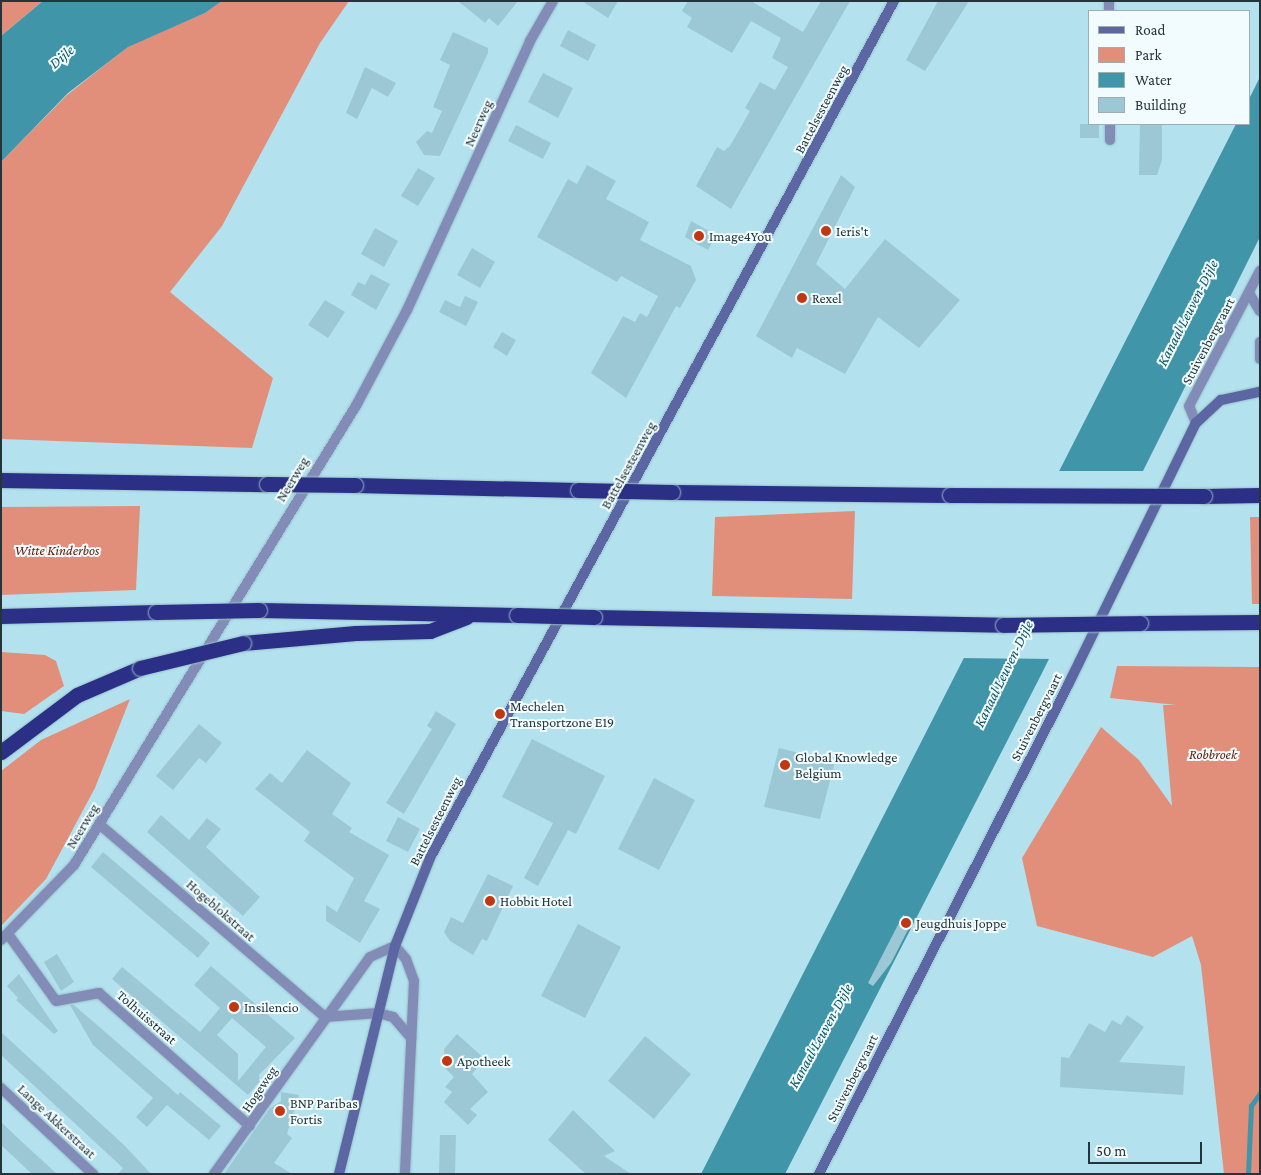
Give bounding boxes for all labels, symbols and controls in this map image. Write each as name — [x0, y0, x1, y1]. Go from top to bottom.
legend — [1088, 10, 1251, 125]
text: Road — [1135, 22, 1165, 38]
water label: Dijle — [46, 41, 78, 73]
text: Park — [1135, 47, 1162, 63]
street label: Battelsesteenweg — [791, 62, 851, 156]
text: Water — [1135, 72, 1172, 88]
street label: Neerweg — [460, 97, 496, 149]
text: Building — [1135, 97, 1186, 113]
place label: Ieris't — [836, 223, 868, 239]
marker: Ieris't — [820, 225, 832, 237]
place label: Image4You — [709, 228, 772, 244]
marker: Image4You — [693, 230, 705, 242]
water label: Kanaal Leuven-Dijle — [1154, 257, 1222, 369]
place label: Rexel — [812, 290, 842, 306]
marker: Rexel — [796, 292, 808, 304]
street label: Stuivenbergvaart — [1178, 295, 1238, 387]
street label: Battelsesteenweg — [597, 418, 659, 512]
street label: Neerweg — [272, 453, 312, 505]
park label: Witte Kinderbos — [15, 542, 99, 558]
water label: Kanaal Leuven-Dijle — [970, 618, 1038, 730]
street label: Stuivenbergvaart — [1007, 670, 1065, 764]
place label: Mechelen Transportzone E19 — [510, 698, 614, 730]
marker: Mechelen Transportzone E19 — [494, 708, 506, 720]
park label: Robbroek — [1189, 746, 1237, 762]
place label: Global Knowledge Belgium — [795, 749, 897, 782]
marker: Global Knowledge Belgium — [779, 759, 791, 771]
street label: Battelsesteenweg — [405, 774, 465, 868]
street label: Neerweg — [62, 800, 102, 852]
street label: Hogeblokstraat — [183, 876, 259, 944]
place label: Hobbit Hotel — [500, 893, 572, 909]
marker: Hobbit Hotel — [484, 895, 496, 907]
place label: Jeugdhuis Joppe — [916, 915, 1006, 931]
marker: Jeugdhuis Joppe — [900, 917, 912, 929]
water label: Kanaal Leuven-Dijle — [785, 981, 857, 1091]
street label: Tolhuisstraat — [113, 986, 181, 1048]
place label: Insilencio — [244, 999, 299, 1015]
marker: Insilencio — [228, 1001, 240, 1013]
street label: Stuivenbergvaart — [823, 1031, 881, 1125]
place label: Apotheek — [457, 1053, 510, 1069]
marker: Apotheek — [441, 1055, 453, 1067]
street label: Hogeweg — [237, 1063, 281, 1115]
street label: Lange Akkerstraat — [14, 1080, 100, 1162]
place label: BNP Paribas Fortis — [290, 1095, 358, 1128]
marker: BNP Paribas Fortis — [274, 1105, 286, 1117]
scale bar — [1091, 1132, 1205, 1164]
text: 50 m — [1096, 1143, 1126, 1159]

